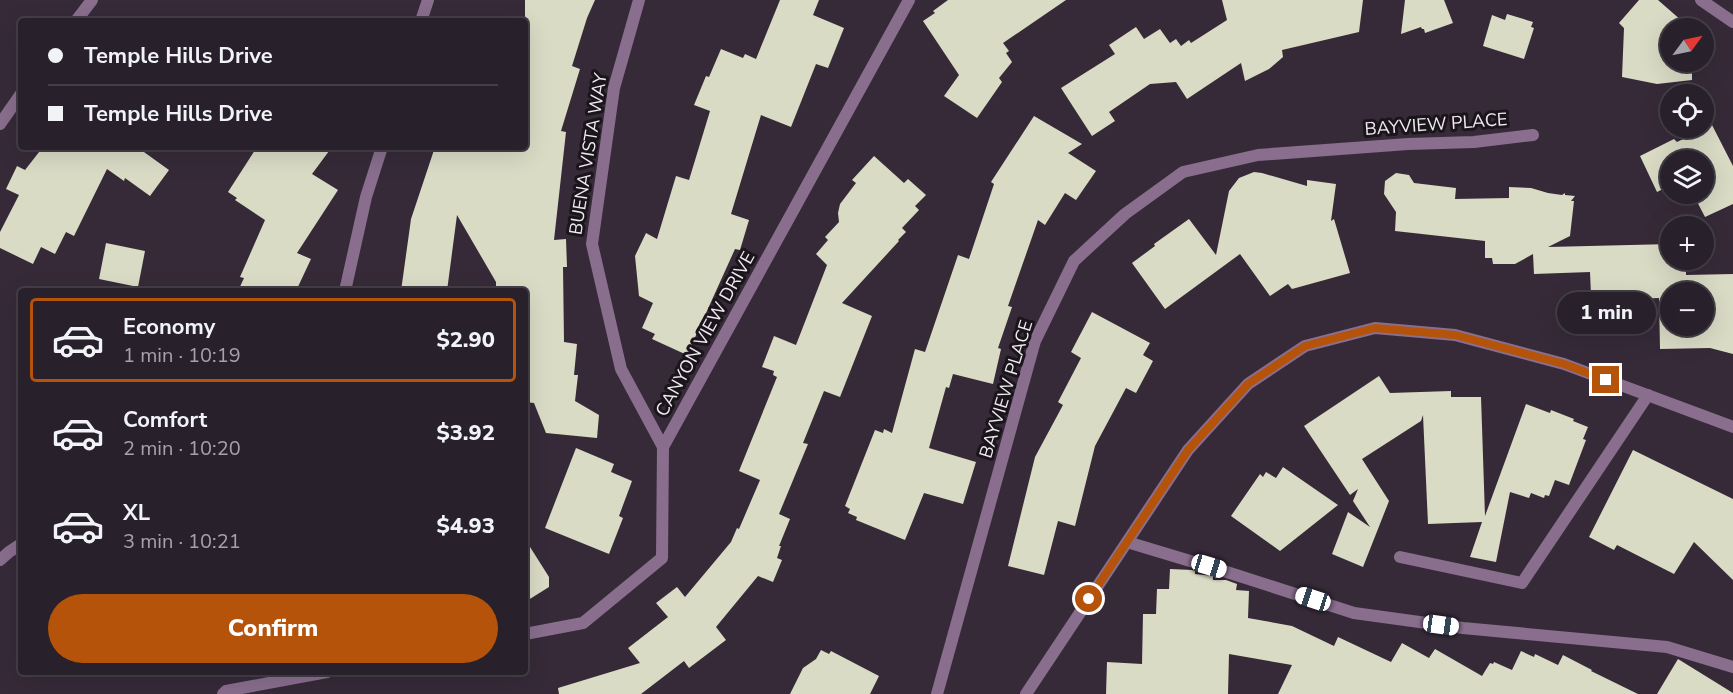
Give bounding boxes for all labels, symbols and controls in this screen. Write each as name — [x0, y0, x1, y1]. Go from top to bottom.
north arrow — [1660, 18, 1714, 72]
map controls — [1660, 18, 1714, 336]
text: Temple Hills Drive — [84, 41, 273, 71]
street label: BUENA VISTA WAY — [563, 71, 613, 237]
button: locate — [1660, 84, 1714, 138]
text: Temple Hills Drive — [84, 99, 273, 129]
street label: BAYVIEW PLACE — [1364, 107, 1508, 141]
button: layers — [1660, 150, 1714, 204]
button: + — [1660, 216, 1714, 270]
street label: CANYON VIEW DRIVE — [650, 247, 760, 421]
button: − — [1660, 282, 1714, 336]
callout: 1 min — [1556, 293, 1656, 335]
text: 1 min — [1580, 299, 1633, 326]
text: Economy — [123, 312, 215, 342]
icon: car — [51, 313, 105, 367]
street label: BAYVIEW PLACE — [974, 317, 1038, 461]
text: $2.90 — [436, 325, 495, 355]
text: 1 min · 10:19 — [123, 342, 241, 369]
route end — [1592, 366, 1619, 393]
text: Comfort — [123, 405, 207, 435]
icon: car — [51, 406, 105, 460]
text: $3.92 — [436, 418, 495, 448]
text: 2 min · 10:20 — [123, 435, 241, 462]
text: XL — [123, 498, 150, 528]
icon: car — [51, 499, 105, 553]
text: $4.93 — [436, 511, 495, 541]
text: 3 min · 10:21 — [123, 528, 241, 555]
car — [1189, 552, 1229, 580]
route start — [1075, 585, 1102, 612]
car — [1293, 585, 1333, 613]
button: Confirm — [48, 594, 498, 663]
car — [1422, 614, 1460, 636]

